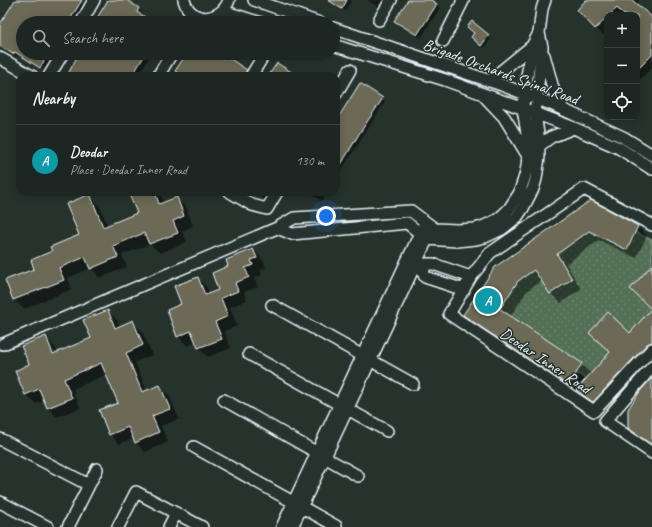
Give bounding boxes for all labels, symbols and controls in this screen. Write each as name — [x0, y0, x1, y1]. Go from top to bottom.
map controls — [604, 12, 640, 120]
button: + — [604, 12, 640, 48]
search box — [16, 16, 340, 60]
icon: search — [30, 27, 52, 49]
text: Search here — [62, 29, 123, 48]
street label: Brigade Orchards Spinal Road — [420, 35, 584, 110]
button: − — [604, 48, 640, 84]
button: locate — [604, 84, 640, 120]
text: Nearby — [32, 88, 75, 109]
text: Deodar — [70, 143, 107, 162]
text: A — [42, 153, 48, 169]
text: 130 m — [296, 153, 324, 169]
text: Place · Deodar Inner Road — [70, 162, 187, 178]
your location — [316, 206, 336, 226]
pin: A — [475, 286, 501, 316]
street label: Deodar Inner Road — [496, 323, 597, 400]

